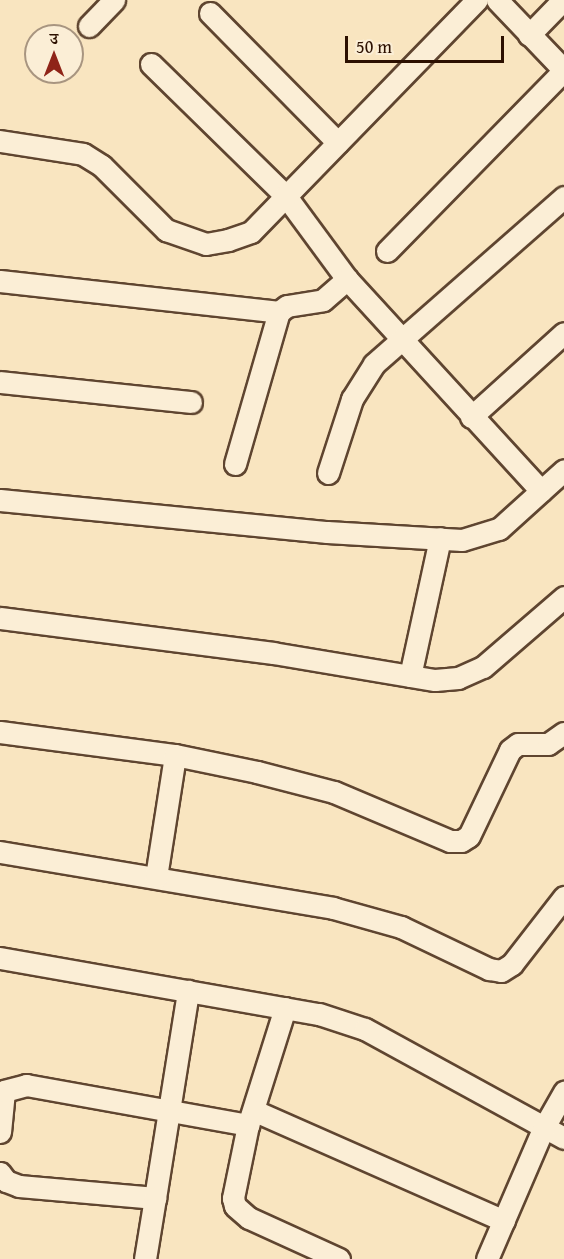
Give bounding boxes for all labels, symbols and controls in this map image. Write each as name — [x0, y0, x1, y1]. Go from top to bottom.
north arrow — [24, 24, 84, 84]
scale bar — [348, 24, 507, 62]
text: उ — [50, 26, 58, 50]
text: 50 m — [356, 33, 392, 60]

